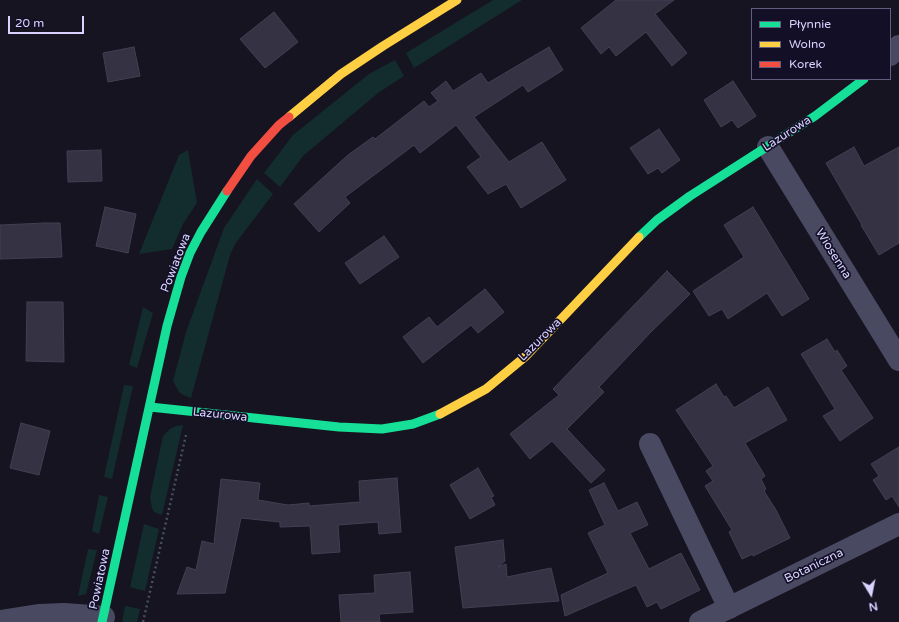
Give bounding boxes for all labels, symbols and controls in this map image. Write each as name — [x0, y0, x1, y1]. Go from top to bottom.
scale bar — [10, 8, 86, 34]
legend — [751, 8, 891, 80]
text: 20 m — [15, 16, 44, 30]
text: Płynnie — [789, 17, 831, 31]
text: Wolno — [789, 37, 825, 51]
text: Korek — [789, 57, 822, 71]
street label: Lazurowa — [760, 113, 814, 155]
street label: Wiosenna — [812, 226, 854, 282]
street label: Powiatowa — [158, 231, 194, 295]
street label: Lazurowa — [516, 316, 564, 364]
street label: Lazurowa — [192, 405, 248, 425]
street label: Botaniczna — [782, 546, 846, 586]
street label: Powiatowa — [87, 547, 113, 611]
north arrow — [851, 574, 891, 614]
text: N — [868, 599, 879, 613]

